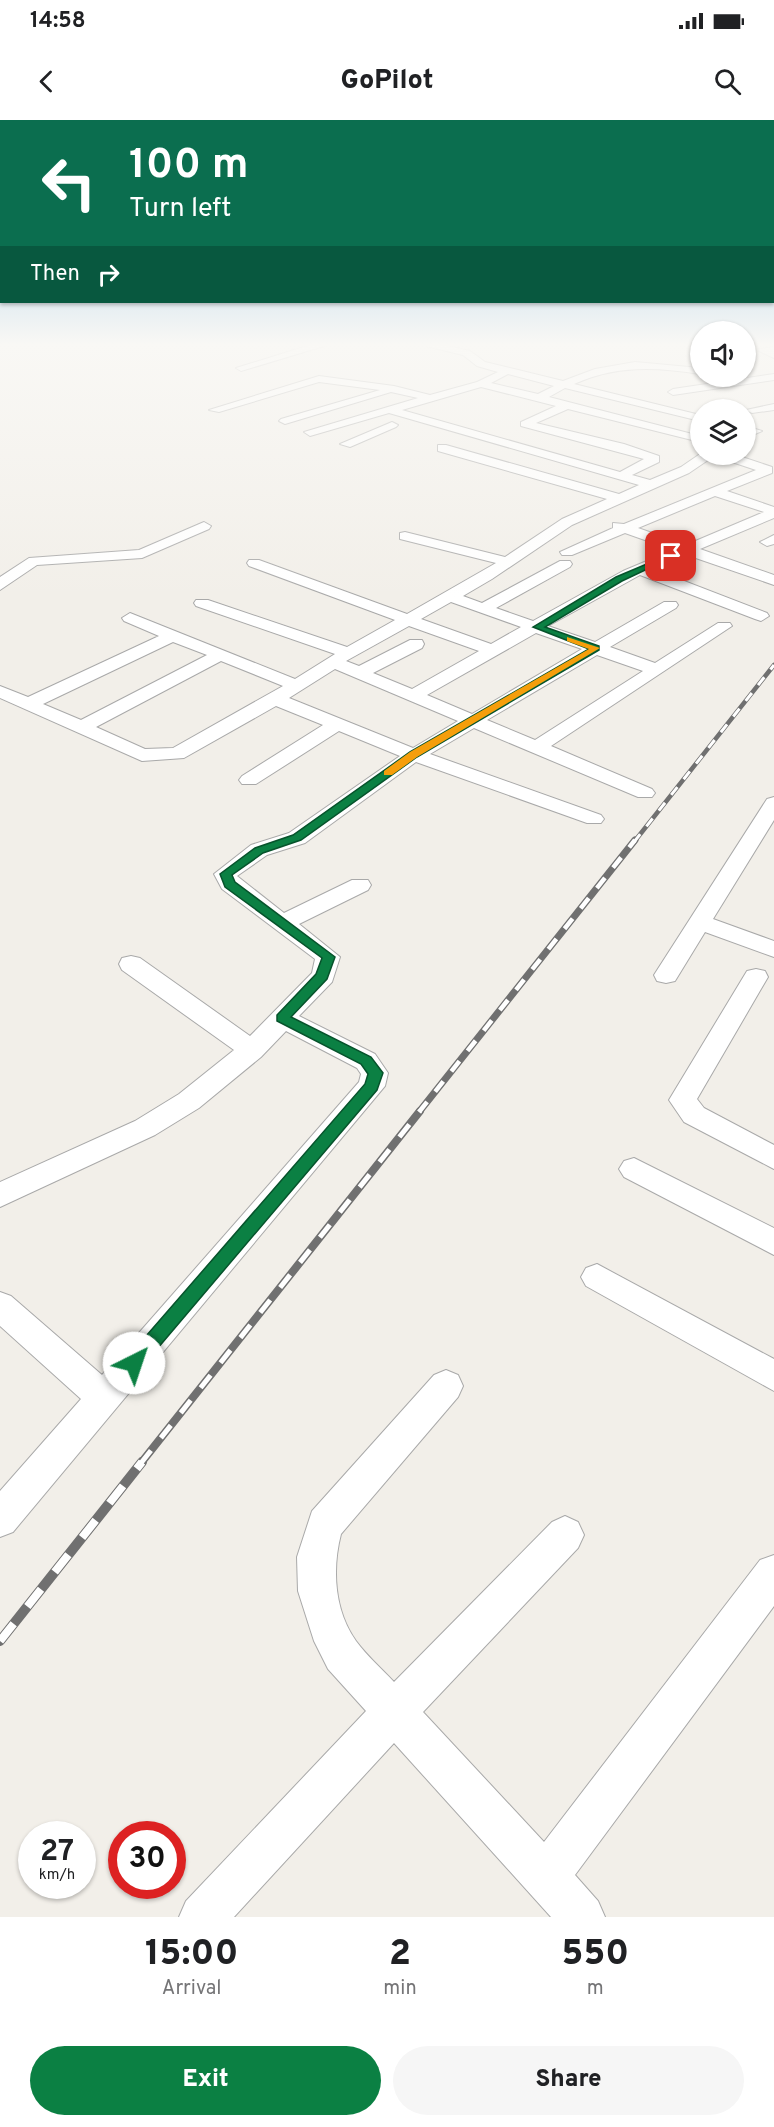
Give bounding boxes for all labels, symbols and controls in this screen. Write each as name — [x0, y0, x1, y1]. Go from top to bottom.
text: 14:58 — [30, 8, 86, 35]
text: GoPilot — [341, 64, 433, 98]
icon: back — [30, 65, 63, 98]
icon: search — [711, 65, 744, 98]
text: 100 m — [129, 140, 248, 193]
icon: left — [30, 144, 108, 222]
text: Turn left — [129, 192, 231, 226]
icon: right — [92, 258, 125, 291]
text: Then — [30, 261, 80, 288]
map controls — [690, 321, 756, 465]
button: sound — [690, 321, 756, 387]
button: layers — [690, 399, 756, 465]
pin — [645, 530, 696, 581]
icon: arrive — [654, 539, 687, 572]
position arrow — [102, 1331, 166, 1395]
speed limit sign: 30 — [108, 1821, 186, 1899]
text: 27 — [40, 1834, 74, 1871]
text: km/h — [39, 1866, 75, 1885]
text: 15:00 — [145, 1932, 238, 1978]
text: 2 — [389, 1932, 411, 1978]
text: 550 — [562, 1932, 629, 1978]
text: Arrival — [162, 1976, 221, 2002]
text: min — [383, 1976, 417, 2002]
text: m — [587, 1976, 604, 2002]
button: Exit — [30, 2046, 381, 2115]
button: Share — [393, 2046, 744, 2115]

